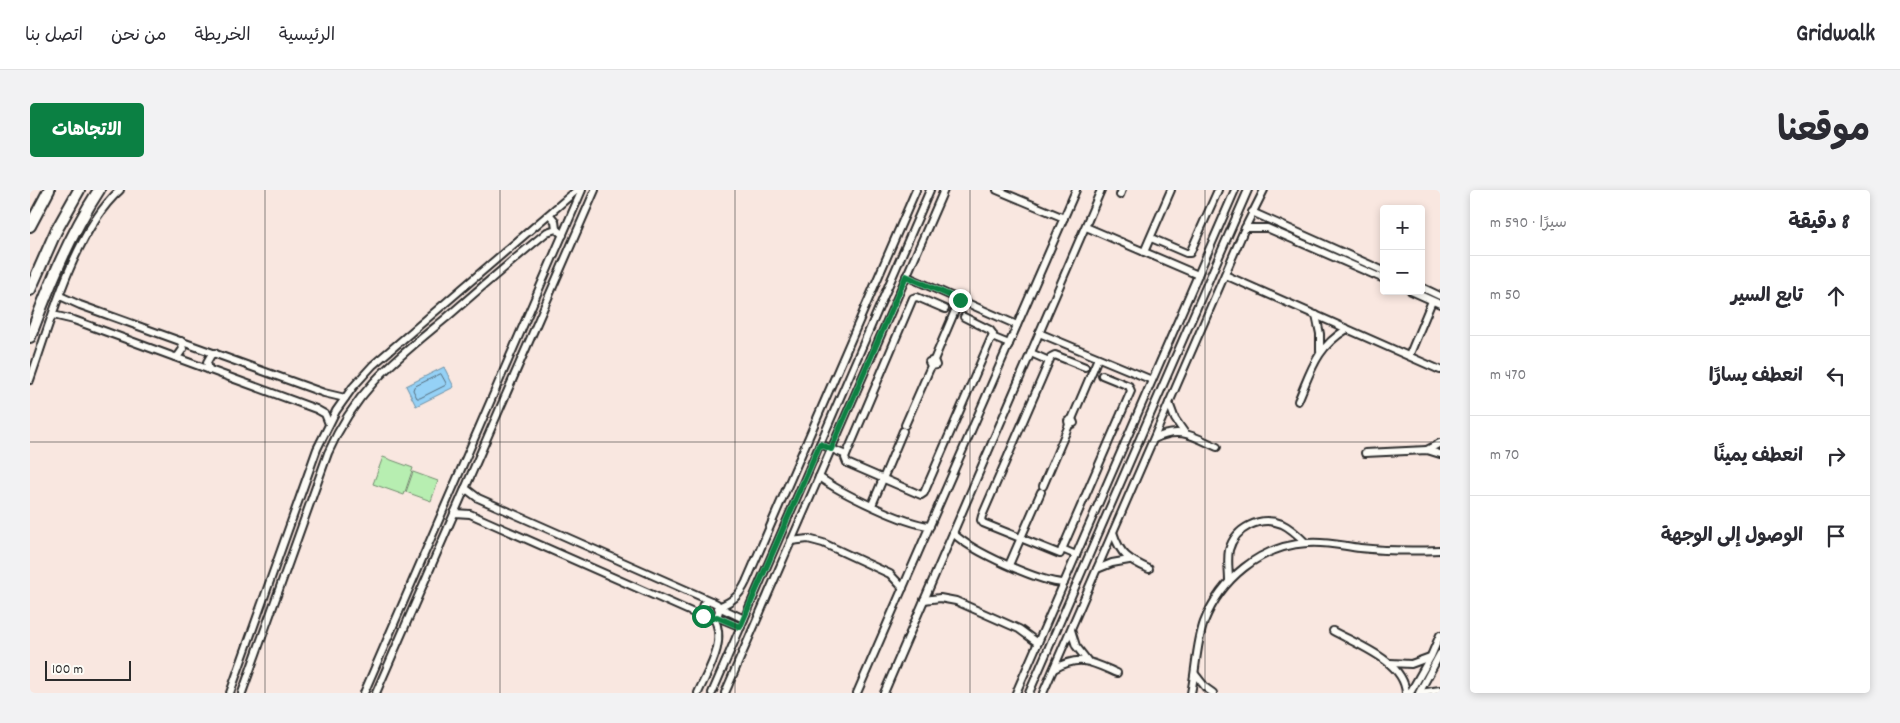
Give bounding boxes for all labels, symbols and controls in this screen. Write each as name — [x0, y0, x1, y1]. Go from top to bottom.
text: Gridwalk — [1796, 18, 1875, 52]
text: اتصل بنا — [25, 24, 83, 49]
text: من نحن — [111, 24, 167, 49]
text: الخريطة — [195, 24, 251, 49]
text: الرئيسية — [279, 24, 335, 49]
button: الاتجاهات — [30, 103, 144, 157]
text: موقعنا — [1777, 108, 1870, 158]
map controls — [1380, 205, 1425, 295]
button: + — [1380, 205, 1425, 250]
text: 8 دقيقة — [1788, 209, 1850, 239]
text: سيرًا · 590 m — [1490, 212, 1567, 235]
button: − — [1380, 250, 1425, 295]
icon: ahead — [1822, 282, 1850, 310]
text: 50 m — [1490, 284, 1521, 307]
text: تابع السير — [1731, 284, 1803, 311]
route end — [949, 289, 972, 312]
icon: left — [1822, 362, 1850, 390]
text: 470 m — [1490, 364, 1526, 387]
text: انعطف يسارًا — [1709, 364, 1803, 391]
icon: right — [1822, 442, 1850, 470]
text: 70 m — [1490, 444, 1520, 467]
text: انعطف يمينًا — [1714, 444, 1803, 471]
icon: arrive — [1822, 522, 1850, 550]
text: الوصول إلى الوجهة — [1661, 524, 1803, 551]
route start — [692, 605, 715, 628]
scale bar — [45, 658, 131, 681]
text: 100 m — [52, 660, 83, 680]

